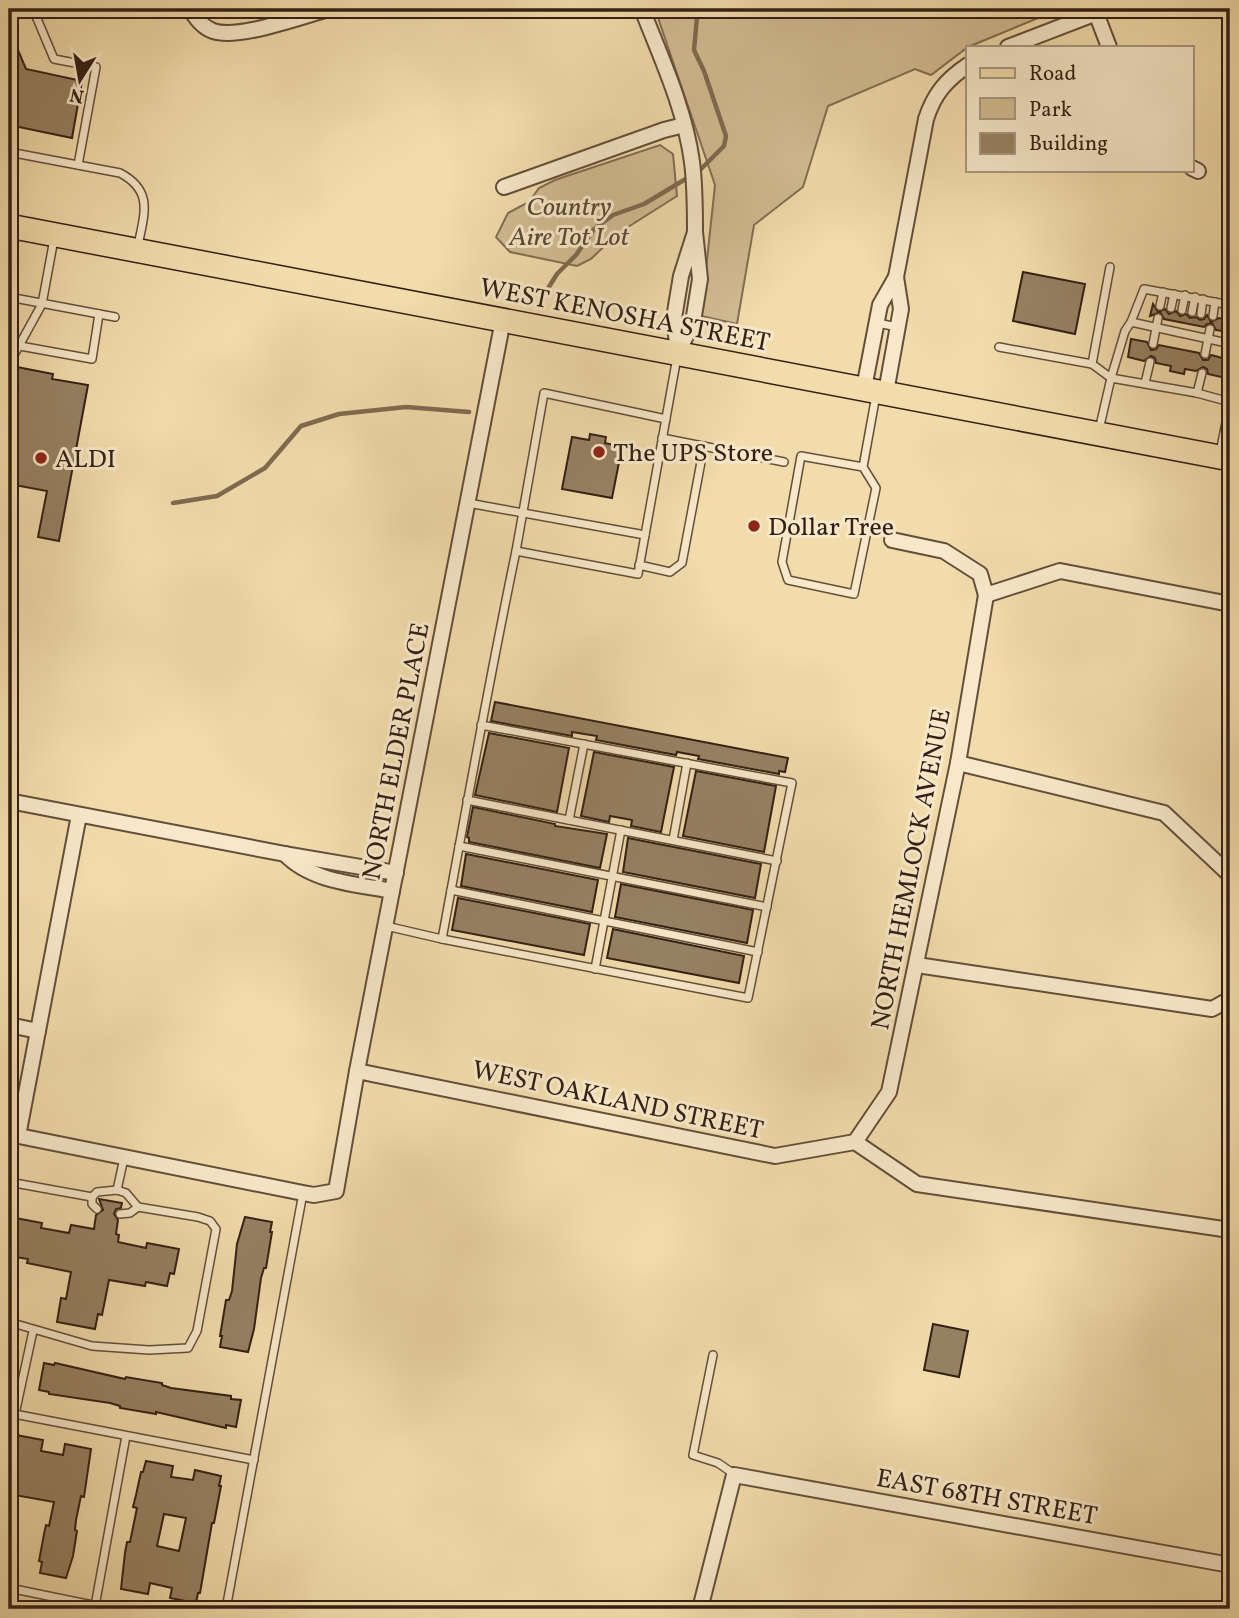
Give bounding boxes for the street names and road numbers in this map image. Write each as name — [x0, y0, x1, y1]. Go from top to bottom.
street label: WEST KENOSHA STREET — [476, 270, 773, 362]
street label: NORTH ELDER PLACE — [354, 620, 440, 883]
street label: NORTH HEMLOCK AVENUE — [863, 706, 961, 1033]
street label: WEST OAKLAND STREET — [469, 1052, 767, 1149]
street label: EAST 68TH STREET — [873, 1461, 1100, 1535]

